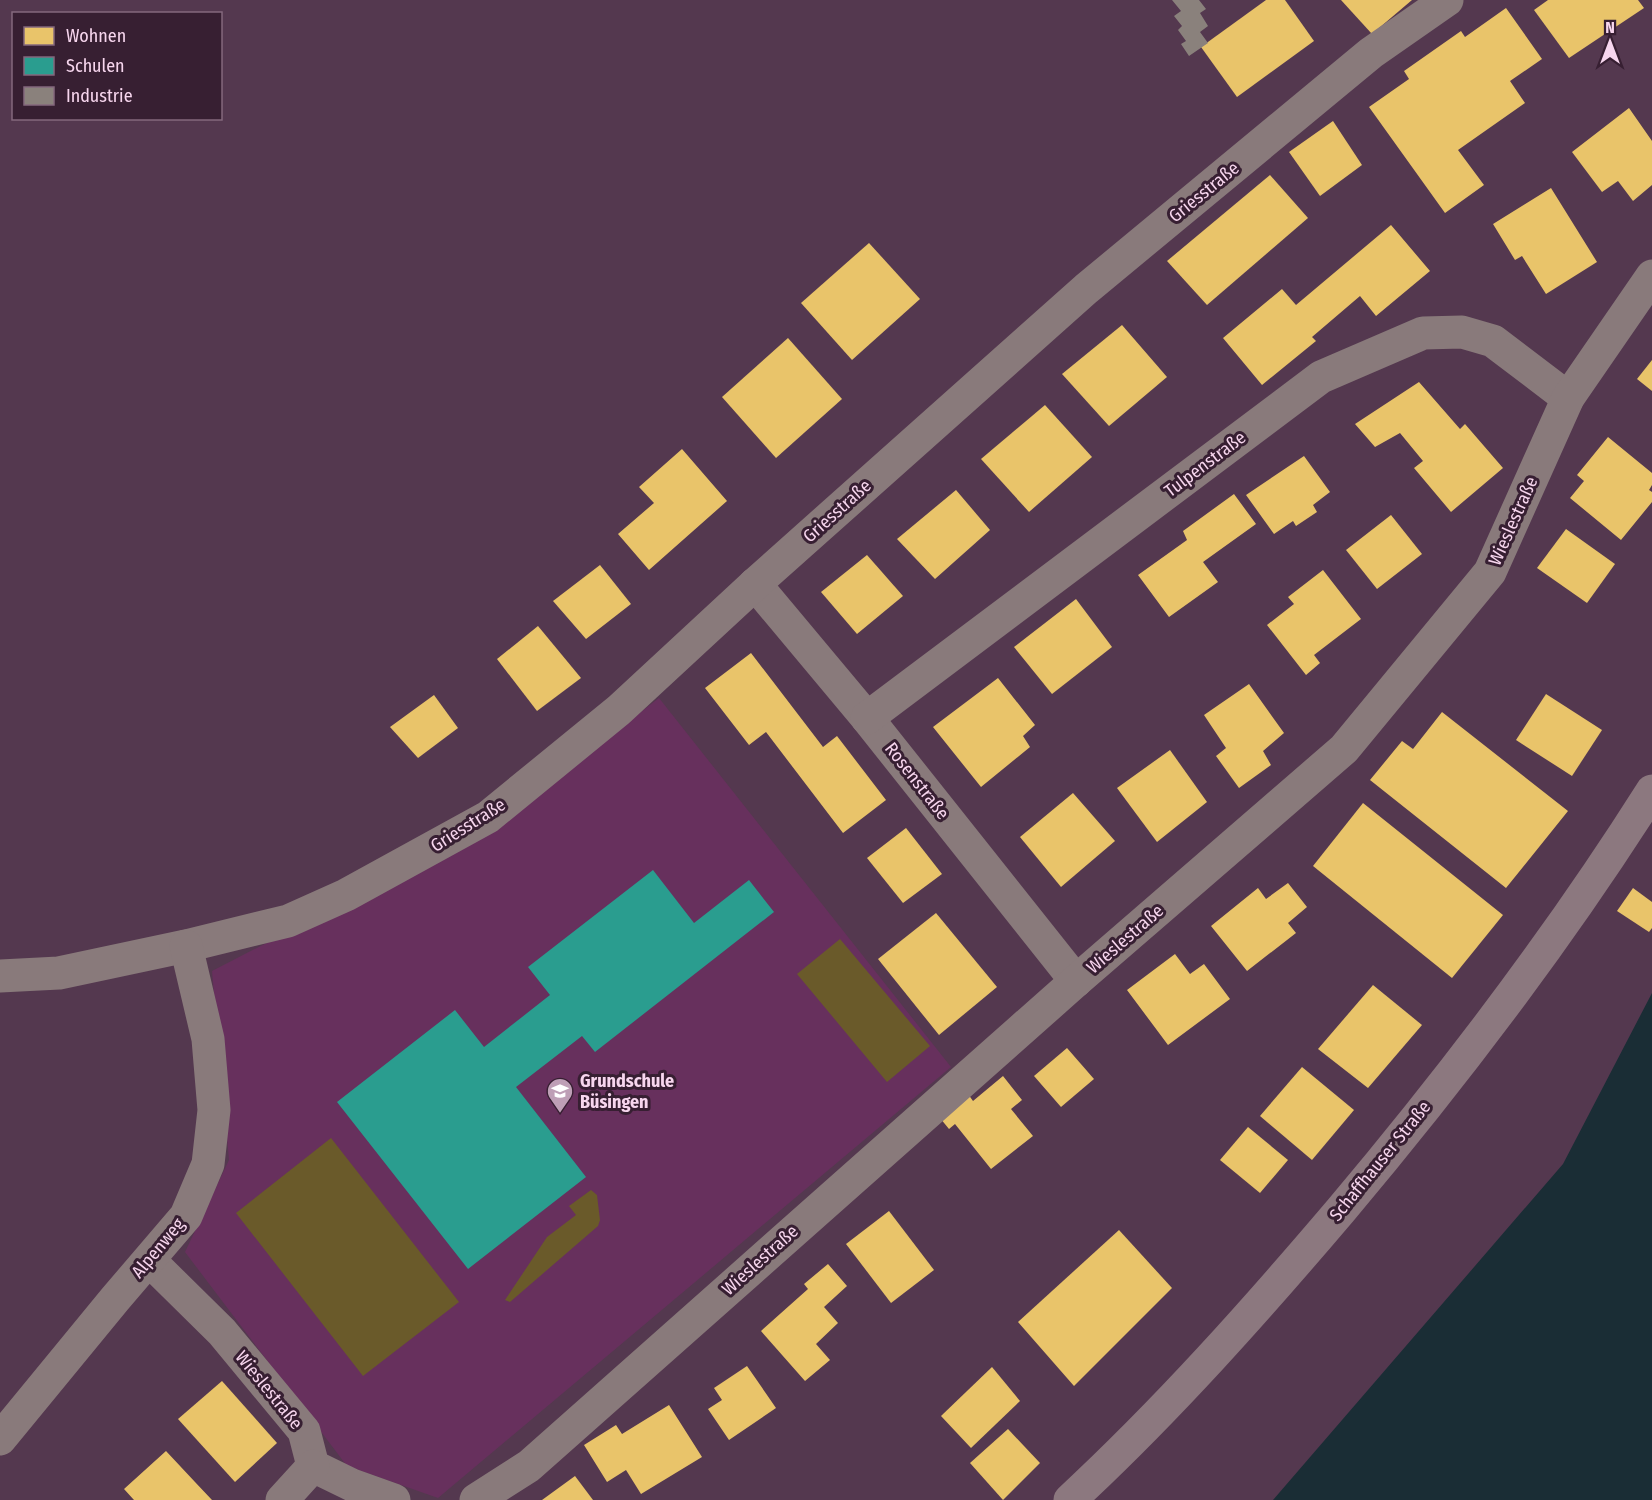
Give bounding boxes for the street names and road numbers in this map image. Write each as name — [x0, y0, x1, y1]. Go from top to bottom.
street label: Griesstraße — [1164, 157, 1244, 227]
street label: Tulpenstraße — [1160, 426, 1250, 502]
street label: Wieslestraße — [1484, 473, 1542, 569]
street label: Griesstraße — [798, 475, 876, 547]
street label: Rosenstraße — [880, 738, 954, 824]
street label: Griesstraße — [426, 793, 510, 857]
street label: Wieslestraße — [1082, 900, 1168, 978]
street label: Schaffhauser Straße — [1325, 1096, 1435, 1226]
street label: Alpenweg — [127, 1213, 190, 1282]
street label: Wieslestraße — [717, 1220, 803, 1300]
street label: Wieslestraße — [231, 1346, 307, 1434]

